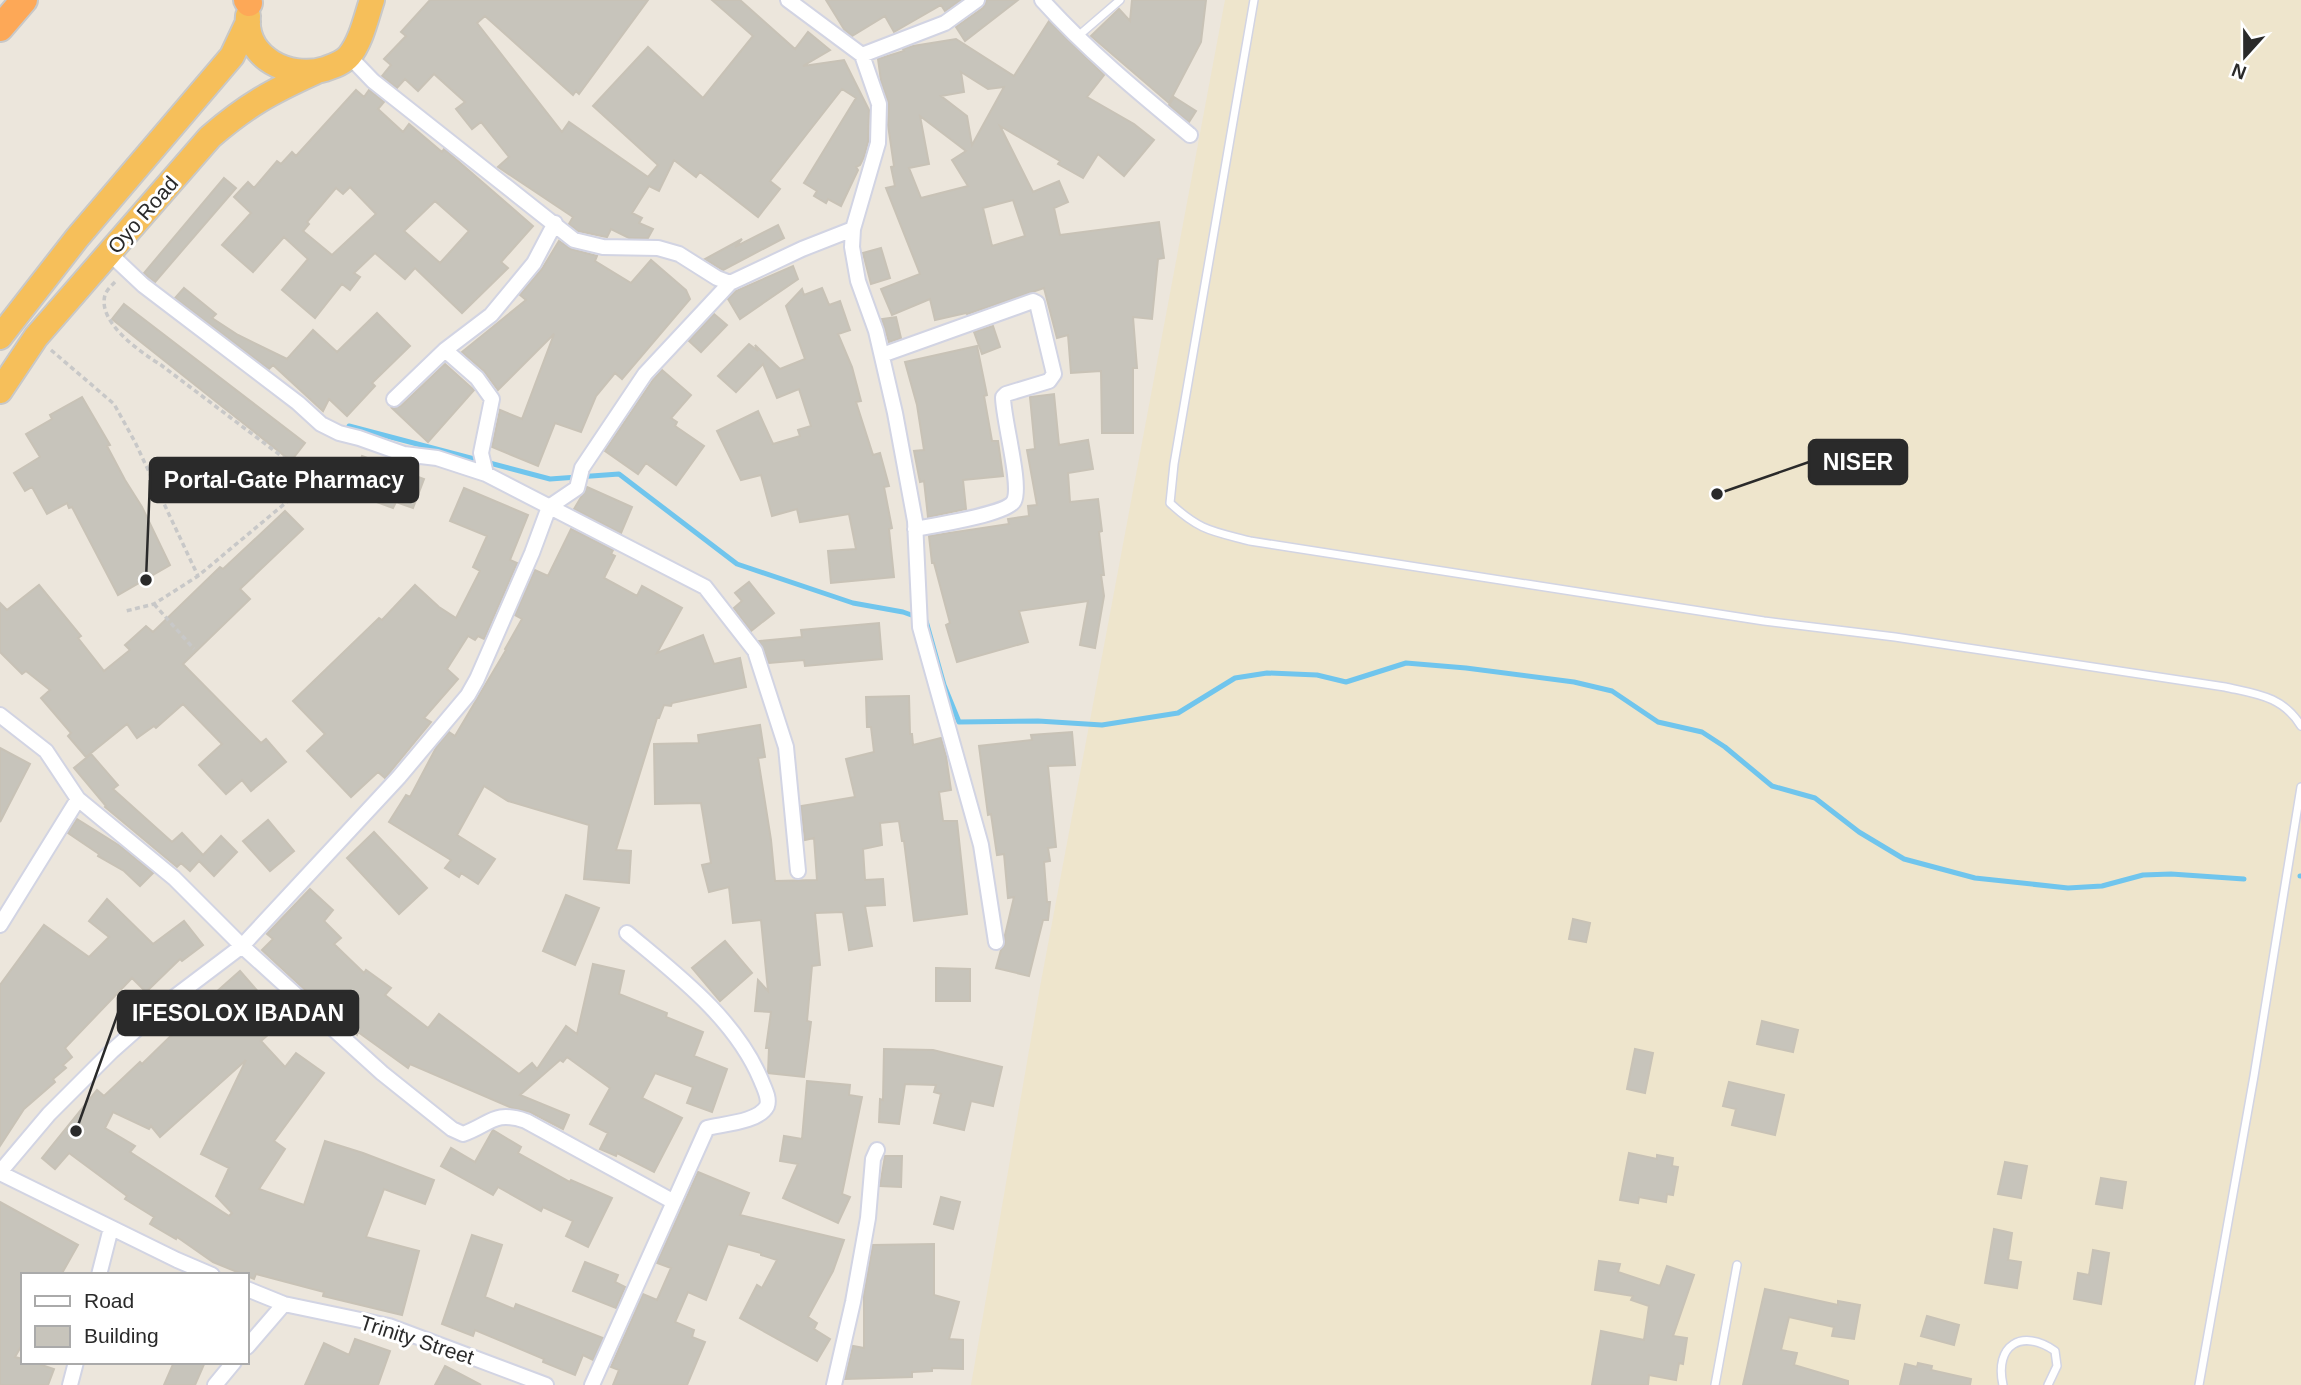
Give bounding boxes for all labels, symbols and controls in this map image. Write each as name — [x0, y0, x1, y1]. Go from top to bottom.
north arrow — [2210, 21, 2280, 91]
text: N — [2229, 59, 2249, 84]
street label: Oyo Road — [103, 171, 182, 258]
callout: NISER — [1809, 440, 1907, 484]
text: NISER — [1823, 449, 1894, 475]
callout: Portal-Gate Pharmacy — [150, 458, 418, 502]
text: Portal-Gate Pharmacy — [164, 467, 404, 493]
callout: IFESOLOX IBADAN — [118, 991, 358, 1035]
text: IFESOLOX IBADAN — [132, 1000, 344, 1026]
legend — [21, 1273, 248, 1364]
text: Road — [84, 1289, 134, 1312]
street label: Trinity Street — [357, 1310, 477, 1369]
text: Building — [84, 1324, 159, 1347]

